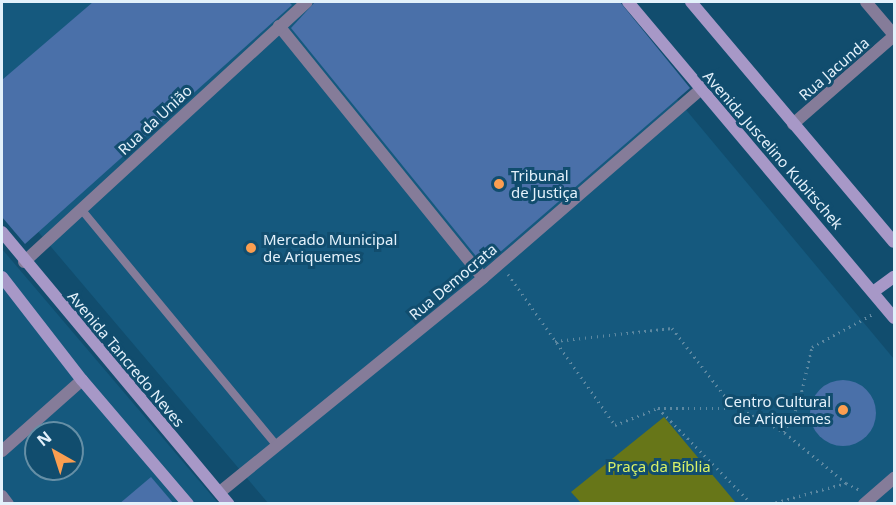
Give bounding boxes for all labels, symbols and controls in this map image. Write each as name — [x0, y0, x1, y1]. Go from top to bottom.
street label: Rua Jacunda — [795, 34, 873, 104]
street label: Avenida Juscelino Kubitschek — [699, 67, 847, 233]
street label: Rua da União — [114, 81, 196, 159]
place label: Tribunal de Justiça — [511, 166, 578, 201]
marker: Tribunal de Justiça — [492, 177, 506, 191]
place label: Mercado Municipal de Ariquemes — [263, 230, 397, 265]
street label: Rua Democrata — [406, 240, 500, 324]
marker: Mercado Municipal de Ariquemes — [244, 241, 258, 255]
street label: Avenida Tancredo Neves — [64, 287, 188, 431]
place label: Centro Cultural de Ariquemes — [724, 392, 831, 427]
marker: Centro Cultural de Ariquemes — [836, 403, 850, 417]
north arrow — [24, 421, 84, 481]
text: N — [32, 426, 56, 451]
park label: Praça da Bíblia — [607, 458, 711, 476]

